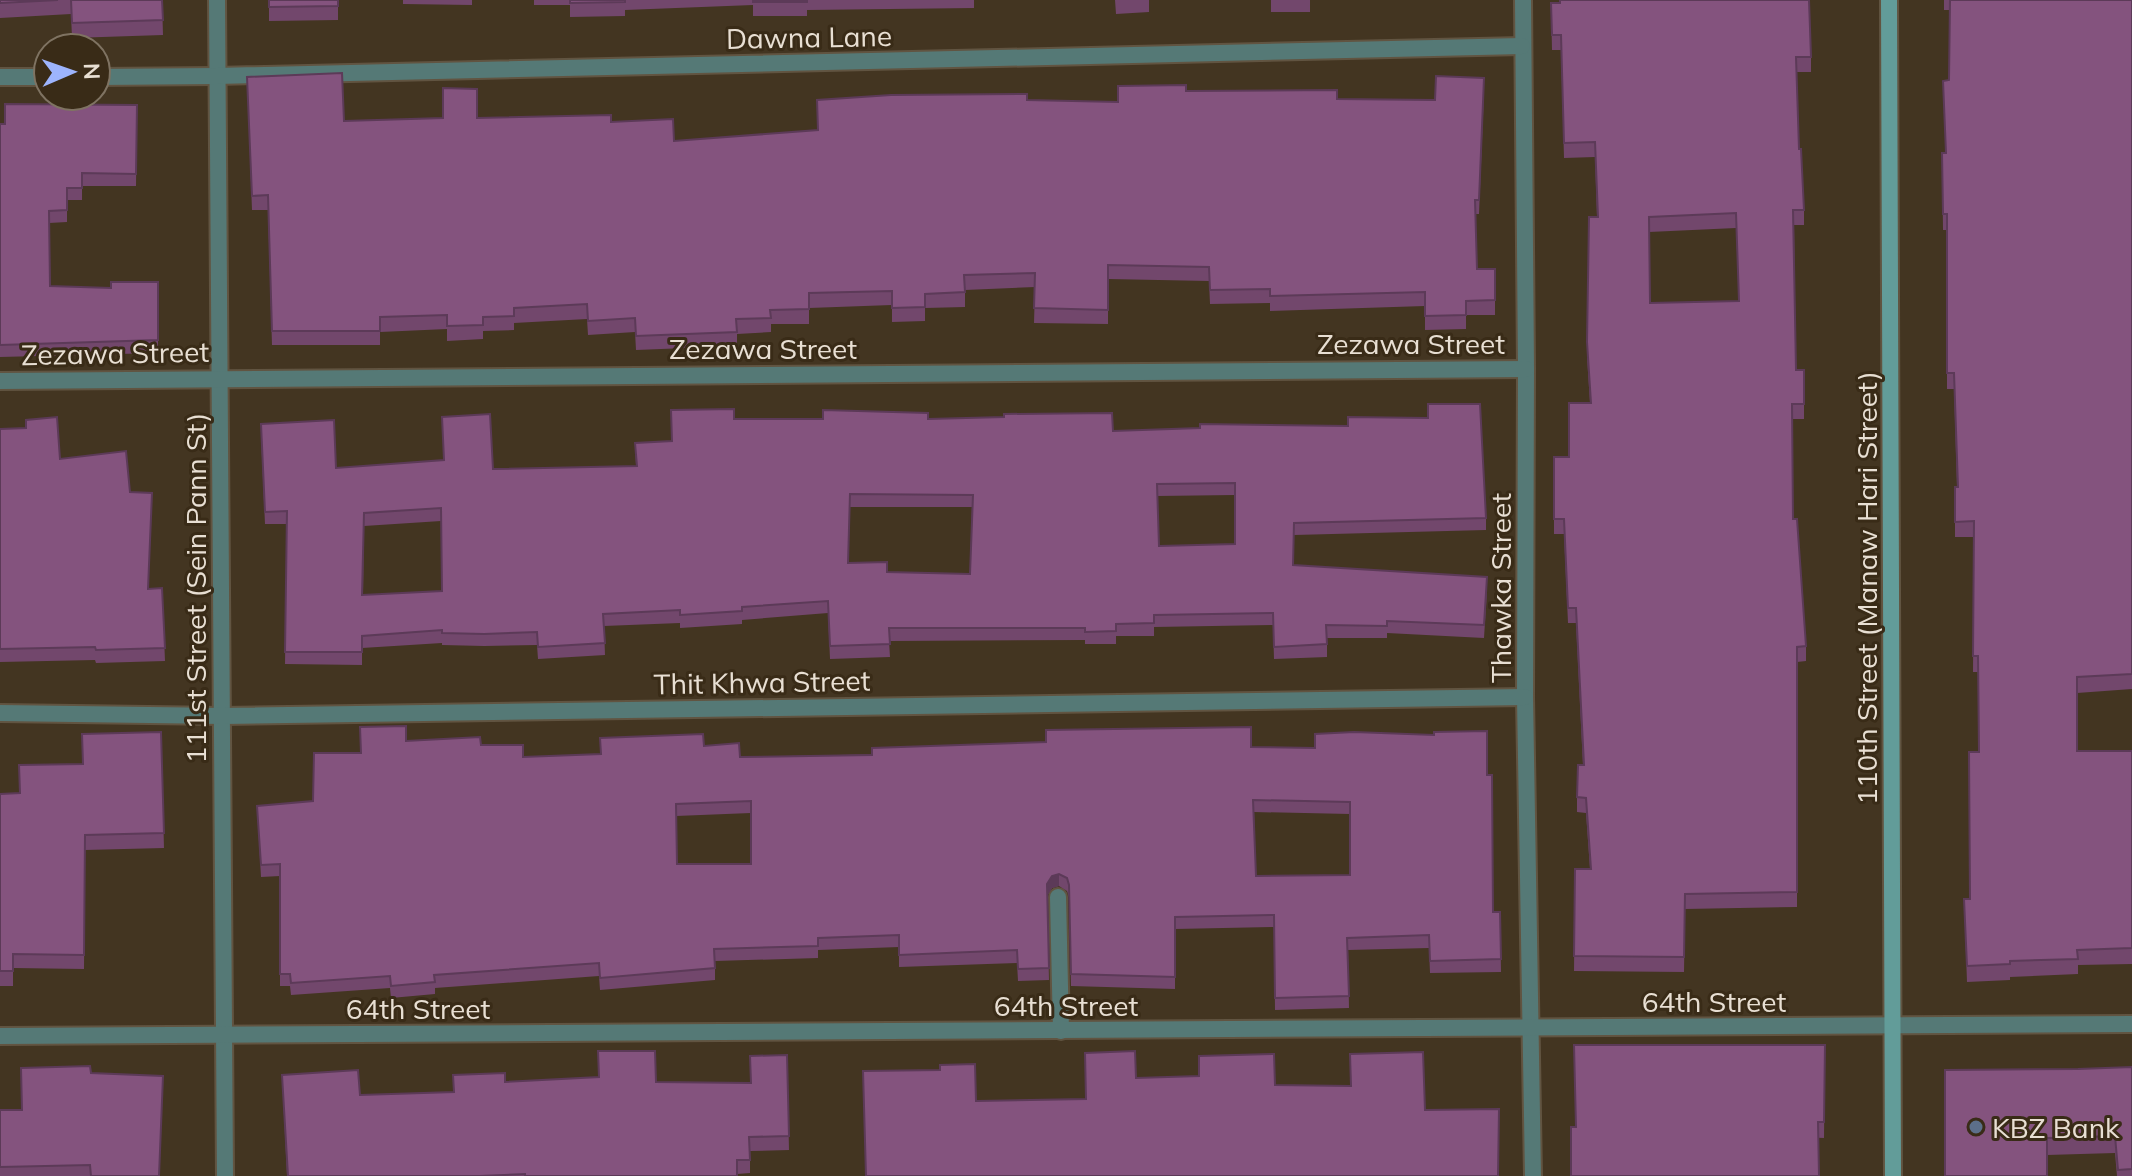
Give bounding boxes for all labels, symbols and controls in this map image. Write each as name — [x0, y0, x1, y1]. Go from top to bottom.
street label: Dawna Lane — [726, 18, 892, 56]
north arrow — [32, 32, 112, 112]
text: N — [78, 63, 106, 80]
street label: Zezawa Street — [1317, 326, 1505, 361]
street label: Zezawa Street — [669, 331, 857, 366]
street label: Zezawa Street — [21, 334, 210, 372]
street label: 110th Street (Manaw Hari Street) — [1849, 371, 1884, 805]
street label: 111st Street (Sein Pann St) — [178, 413, 213, 763]
street label: Thawka Street — [1483, 493, 1518, 683]
street label: Thit Khwa Street — [653, 663, 871, 701]
street label: 64th Street — [1642, 984, 1786, 1019]
street label: 64th Street — [994, 988, 1138, 1023]
street label: 64th Street — [346, 991, 490, 1026]
place label: KBZ Bank — [1992, 1110, 2120, 1145]
marker: KBZ Bank — [1967, 1118, 1985, 1136]

